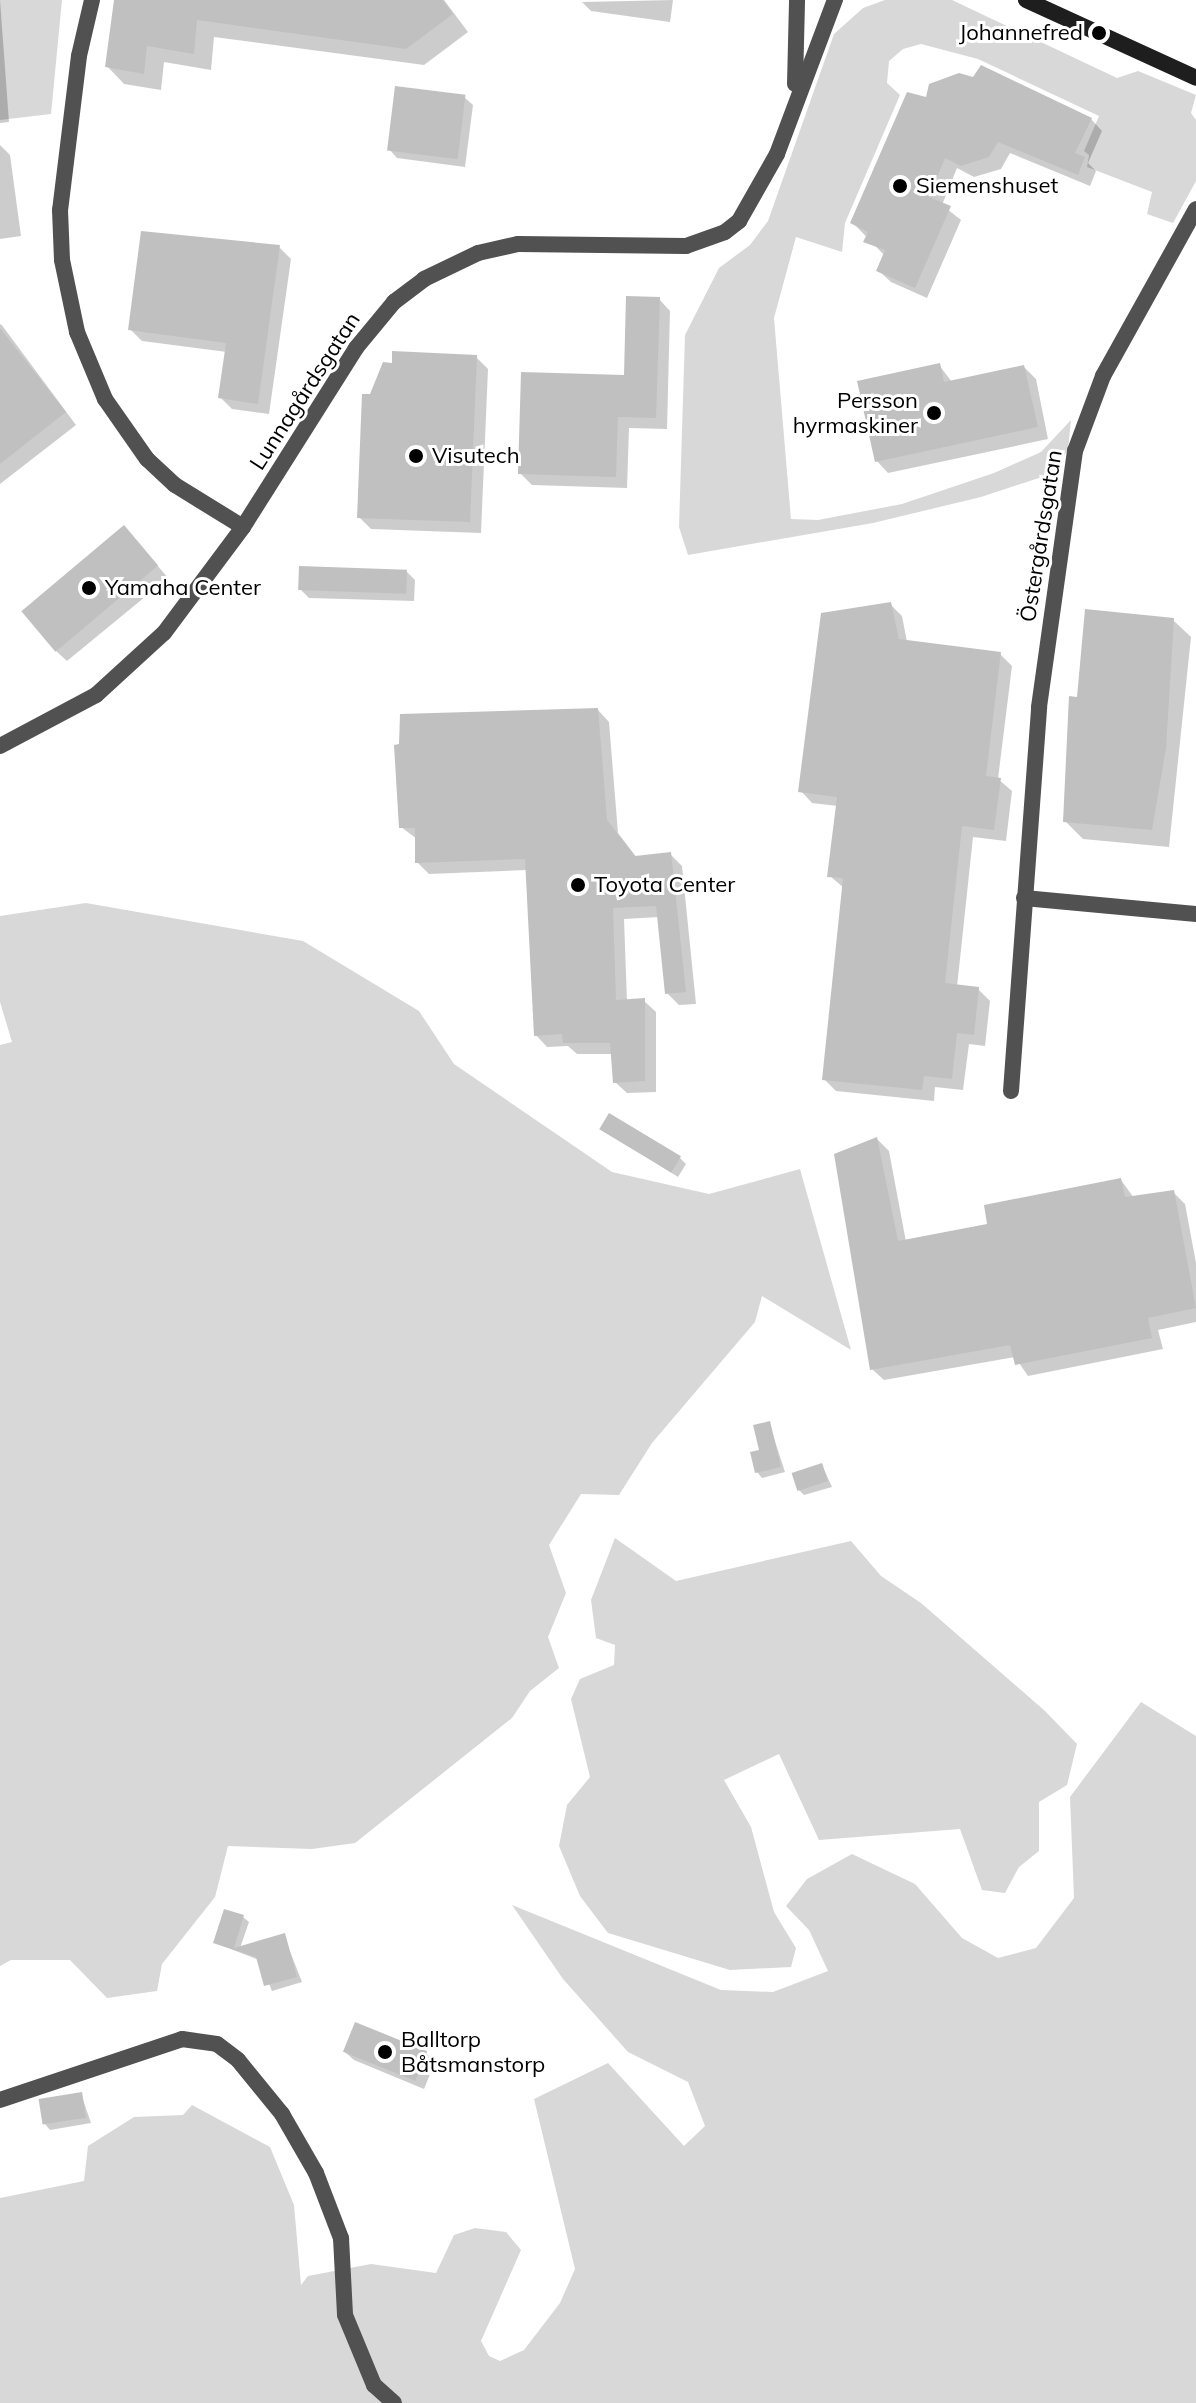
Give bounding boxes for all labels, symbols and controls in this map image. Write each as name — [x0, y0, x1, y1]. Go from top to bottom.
place label: Johannefred — [959, 20, 1083, 46]
marker: Johannefred — [1090, 24, 1108, 42]
place label: Siemenshuset — [916, 173, 1058, 199]
marker: Siemenshuset — [891, 177, 909, 195]
street label: Lunnagårdsgatan — [244, 307, 366, 475]
place label: Persson hyrmaskiner — [793, 387, 918, 438]
marker: Persson hyrmaskiner — [925, 404, 943, 422]
place label: Visutech — [432, 443, 520, 469]
marker: Visutech — [407, 447, 425, 465]
street label: Östergårdsgatan — [1014, 448, 1068, 624]
place label: Yamaha Center — [105, 575, 261, 601]
marker: Yamaha Center — [80, 579, 98, 597]
place label: Toyota Center — [594, 872, 735, 898]
marker: Toyota Center — [569, 876, 587, 894]
place label: Balltorp Båtsmanstorp — [401, 2026, 545, 2078]
marker: Balltorp Båtsmanstorp — [376, 2043, 394, 2061]

